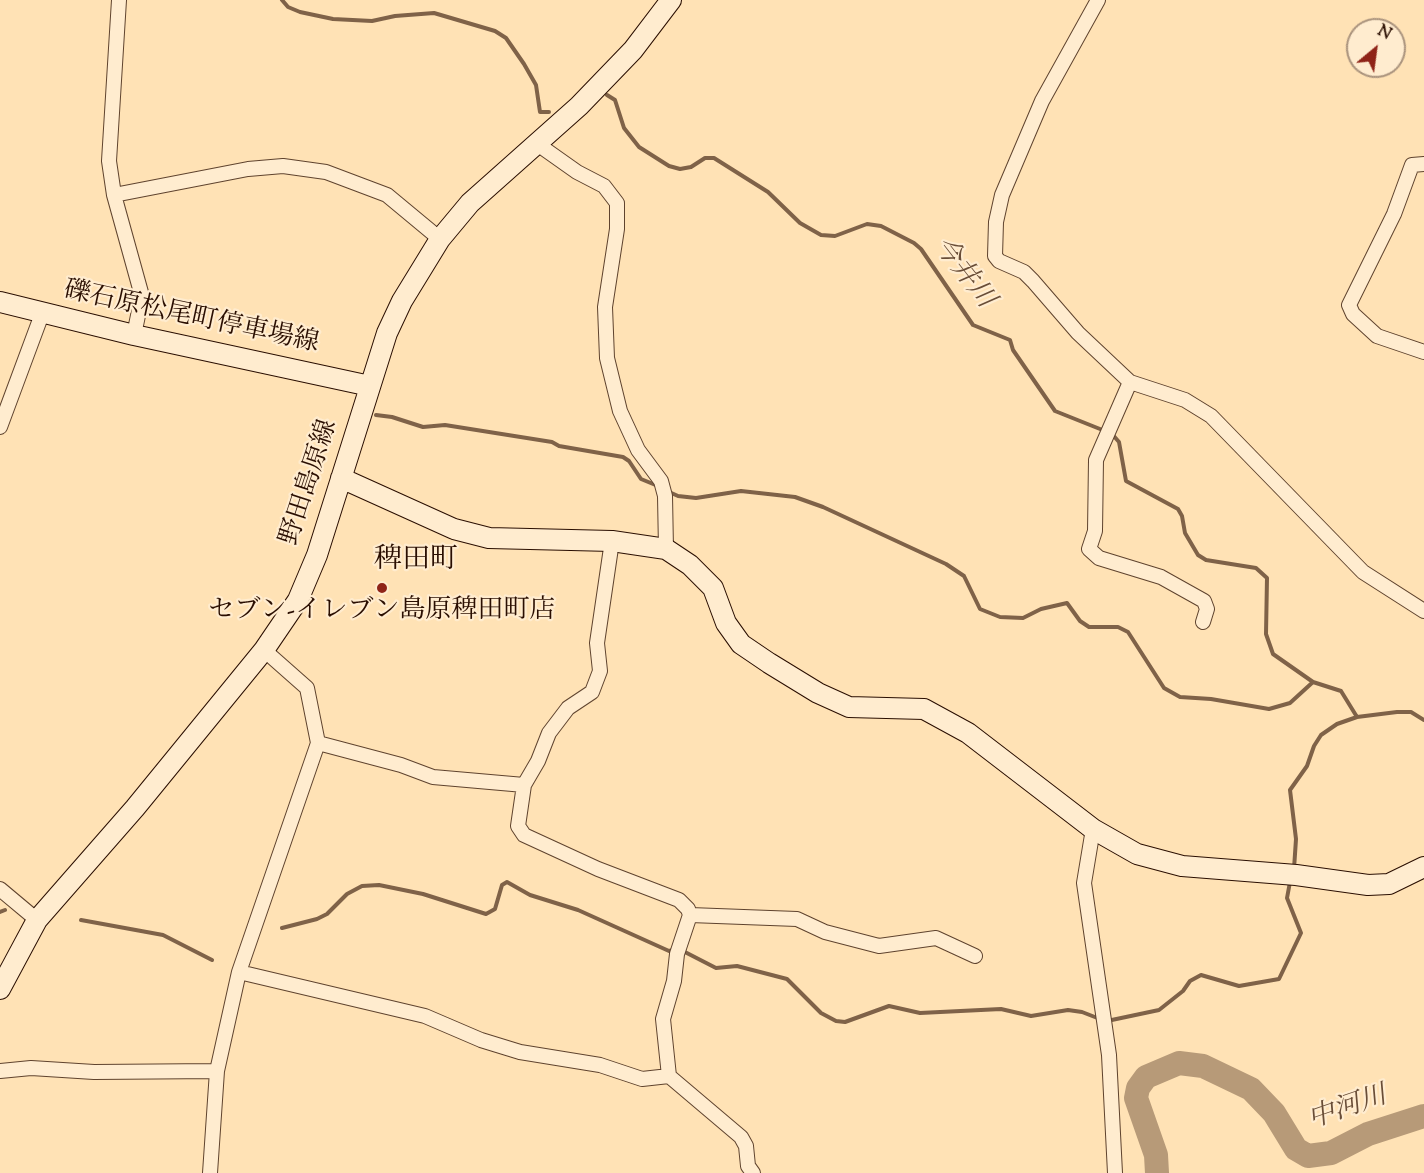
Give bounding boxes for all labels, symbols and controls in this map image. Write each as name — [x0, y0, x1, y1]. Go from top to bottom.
north arrow — [1346, 18, 1406, 78]
text: N — [1373, 20, 1395, 47]
water label: 今井川 — [924, 232, 1000, 316]
street label: 礫石原松尾町停車場線 — [61, 277, 321, 361]
street label: 野田島原線 — [276, 416, 346, 550]
district label: 稗田町 — [374, 545, 458, 579]
marker: セブン-イレブン島原稗田町店 — [375, 581, 389, 595]
place label: セブン-イレブン島原稗田町店 — [209, 597, 555, 629]
water label: 中河川 — [1304, 1081, 1392, 1139]

